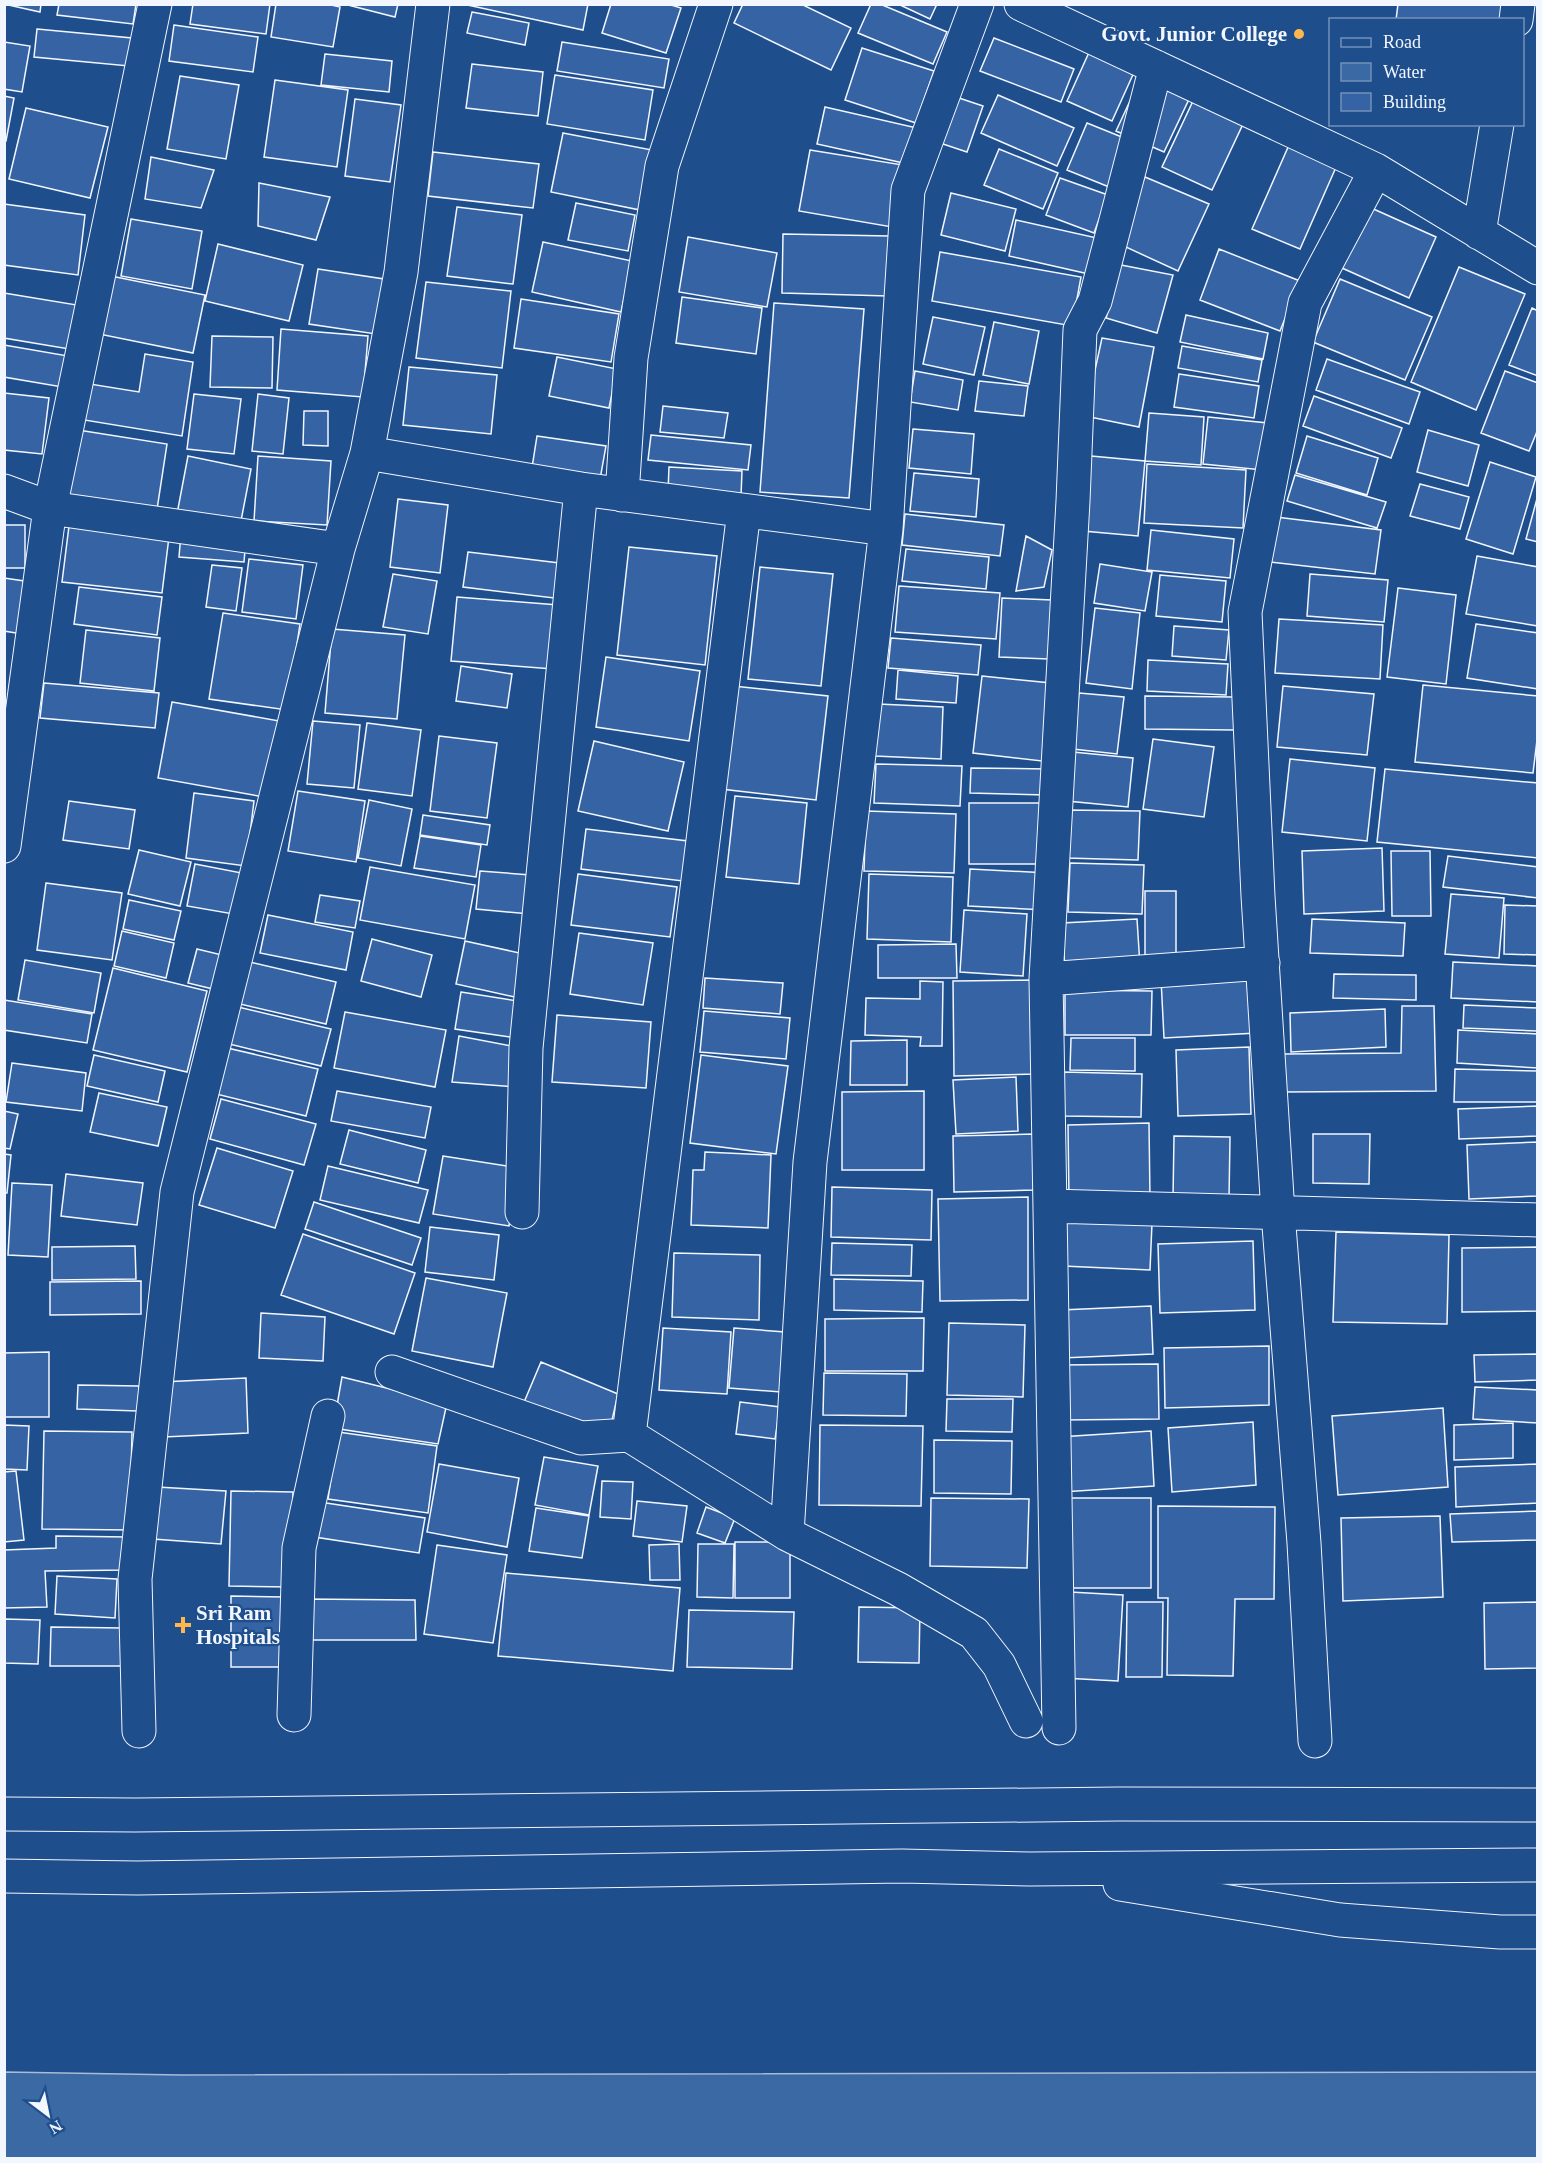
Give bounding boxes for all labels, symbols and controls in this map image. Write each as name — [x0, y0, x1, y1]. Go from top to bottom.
legend — [1329, 18, 1524, 126]
place label: Govt. Junior College — [1101, 22, 1287, 46]
marker: Govt. Junior College — [1292, 27, 1306, 41]
text: Road — [1383, 32, 1421, 52]
text: Water — [1383, 62, 1426, 82]
text: Building — [1383, 92, 1446, 112]
place label: Sri Ram Hospitals — [196, 1601, 280, 1649]
marker: Sri Ram Hospitals — [174, 1616, 192, 1634]
north arrow — [18, 2085, 78, 2145]
text: N — [46, 2117, 65, 2138]

